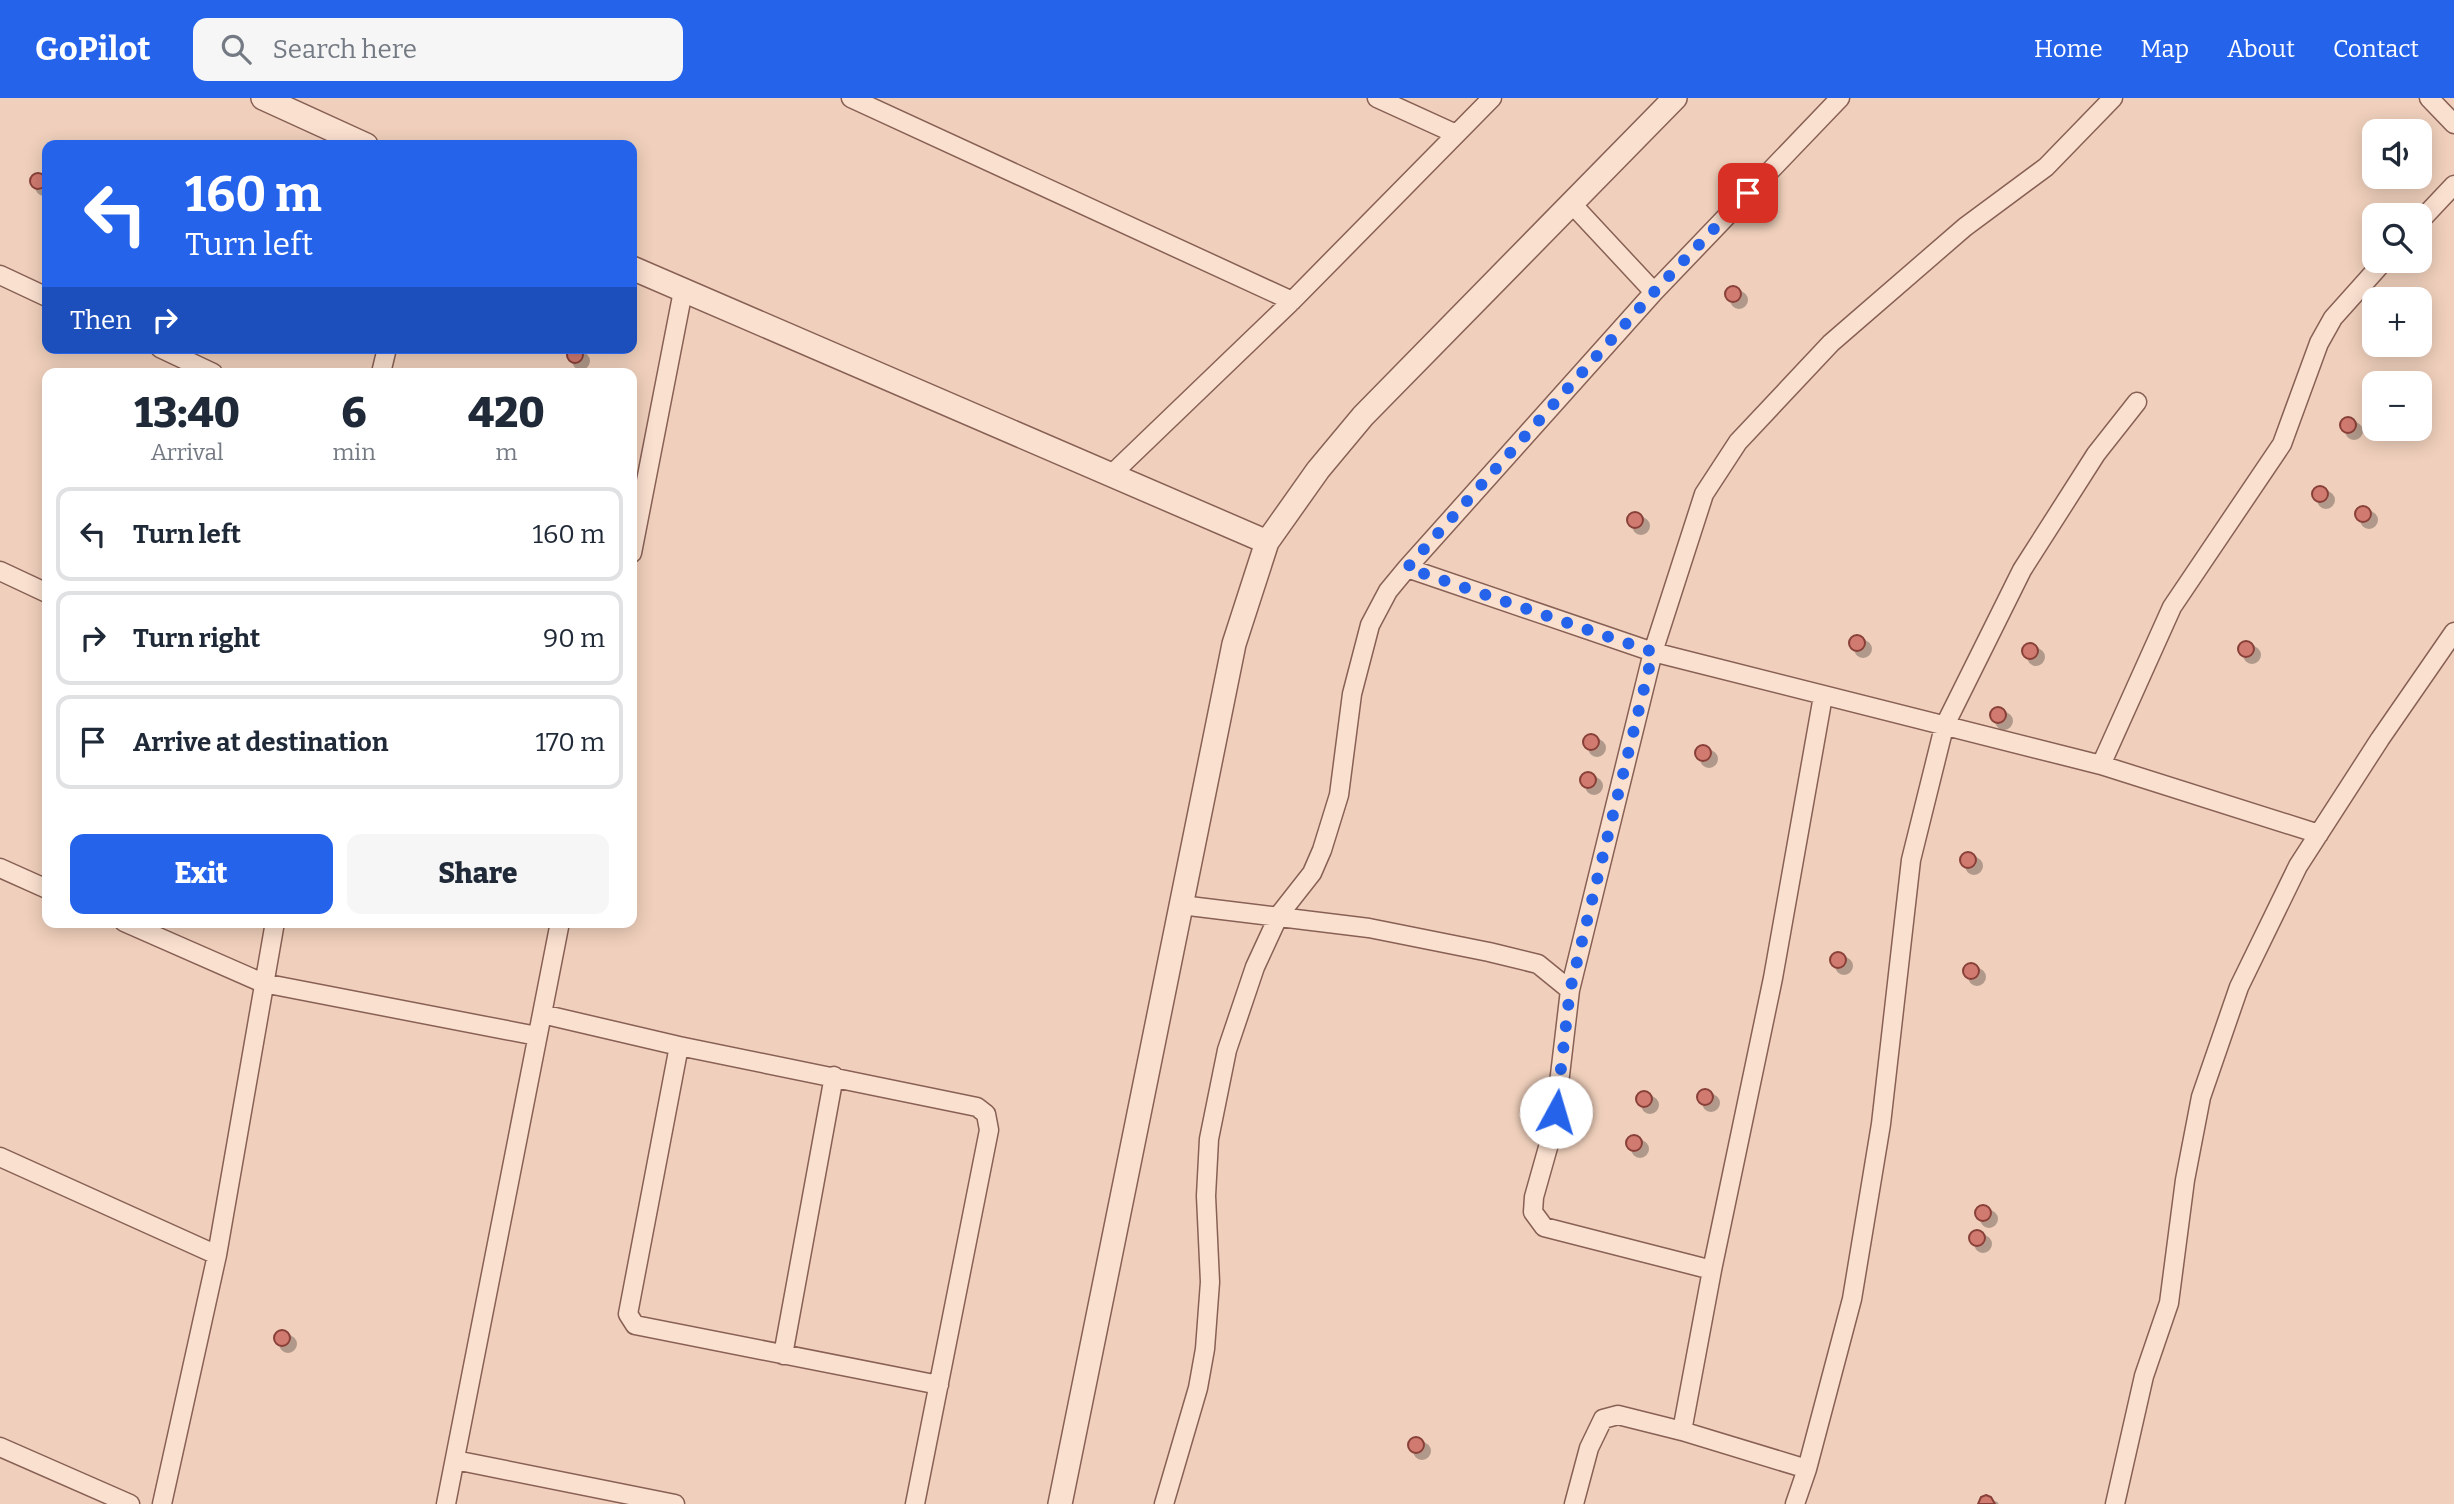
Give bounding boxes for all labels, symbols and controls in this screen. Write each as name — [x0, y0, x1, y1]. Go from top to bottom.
search box — [193, 18, 683, 81]
text: GoPilot — [35, 29, 151, 69]
icon: search — [217, 30, 255, 68]
text: Search here — [273, 34, 417, 65]
text: Home — [2034, 35, 2103, 63]
text: Map — [2141, 35, 2189, 63]
text: About — [2227, 35, 2295, 63]
text: Contact — [2333, 35, 2419, 63]
map controls — [2362, 119, 2432, 441]
button: sound — [2362, 119, 2432, 189]
pin — [1718, 163, 1778, 223]
text: 160 m — [185, 165, 322, 224]
icon: left — [70, 168, 161, 259]
icon: arrive — [1729, 174, 1767, 212]
button: search — [2362, 203, 2432, 273]
text: Turn left — [185, 225, 313, 263]
button: + — [2362, 287, 2432, 357]
icon: right — [146, 301, 184, 339]
text: Then — [70, 305, 132, 336]
button: − — [2362, 371, 2432, 441]
text: 13:40 — [134, 388, 240, 438]
text: 6 — [342, 388, 367, 438]
text: 420 — [468, 388, 545, 438]
text: Arrival — [151, 438, 224, 466]
text: min — [332, 438, 376, 466]
text: m — [495, 438, 517, 466]
icon: left — [74, 515, 112, 553]
text: Turn left — [133, 519, 241, 550]
text: 160 m — [533, 519, 605, 550]
icon: right — [74, 619, 112, 657]
text: Turn right — [133, 623, 260, 654]
text: 90 m — [543, 623, 605, 654]
icon: arrive — [74, 723, 112, 761]
text: Arrive at destination — [133, 727, 388, 758]
text: 170 m — [535, 727, 605, 758]
button: Exit — [70, 834, 333, 914]
button: Share — [347, 834, 609, 914]
position arrow — [1519, 1075, 1593, 1149]

